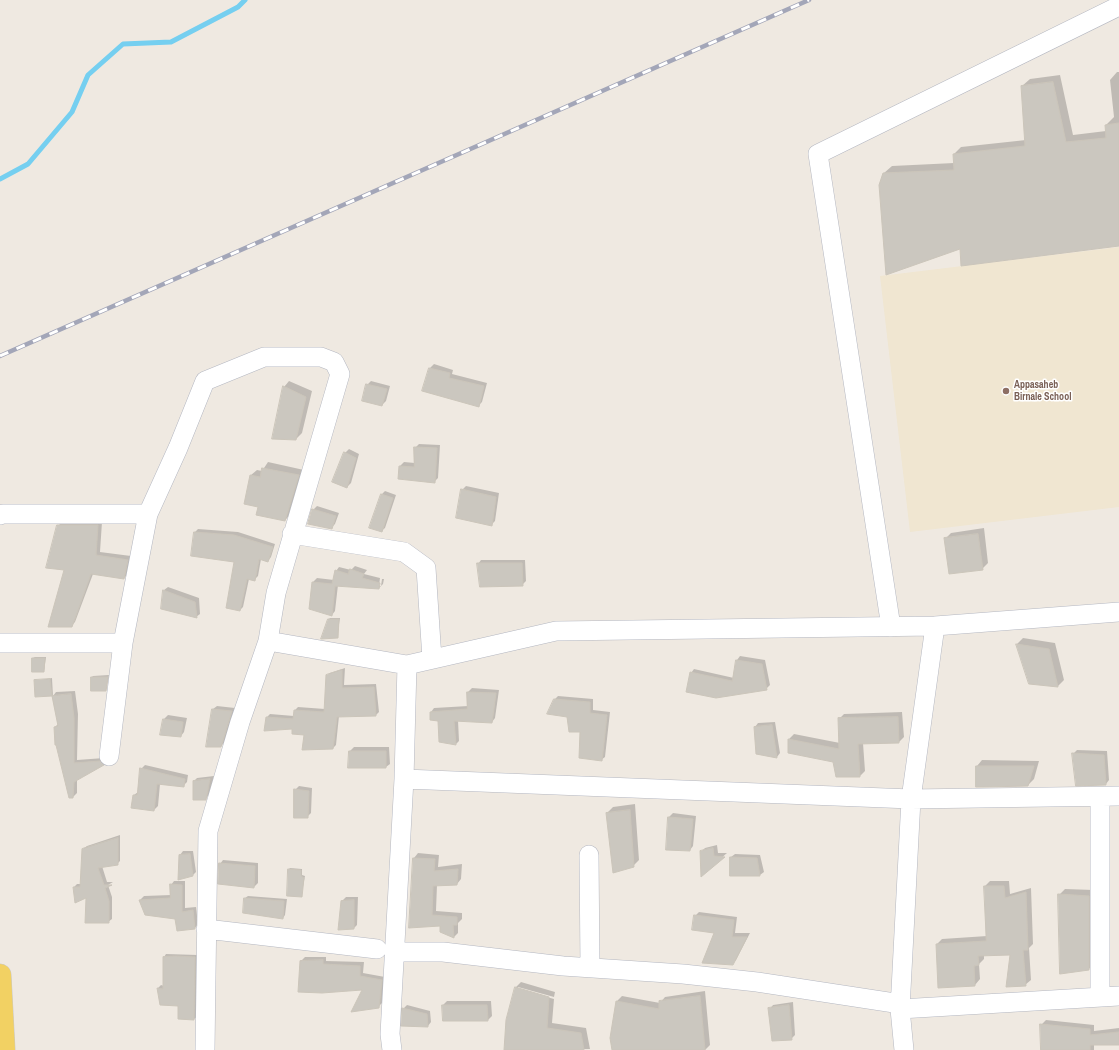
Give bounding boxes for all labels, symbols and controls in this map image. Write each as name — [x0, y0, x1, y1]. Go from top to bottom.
place label: Appasaheb Birnale School — [1014, 379, 1071, 402]
marker: Appasaheb Birnale School — [1001, 386, 1011, 396]

